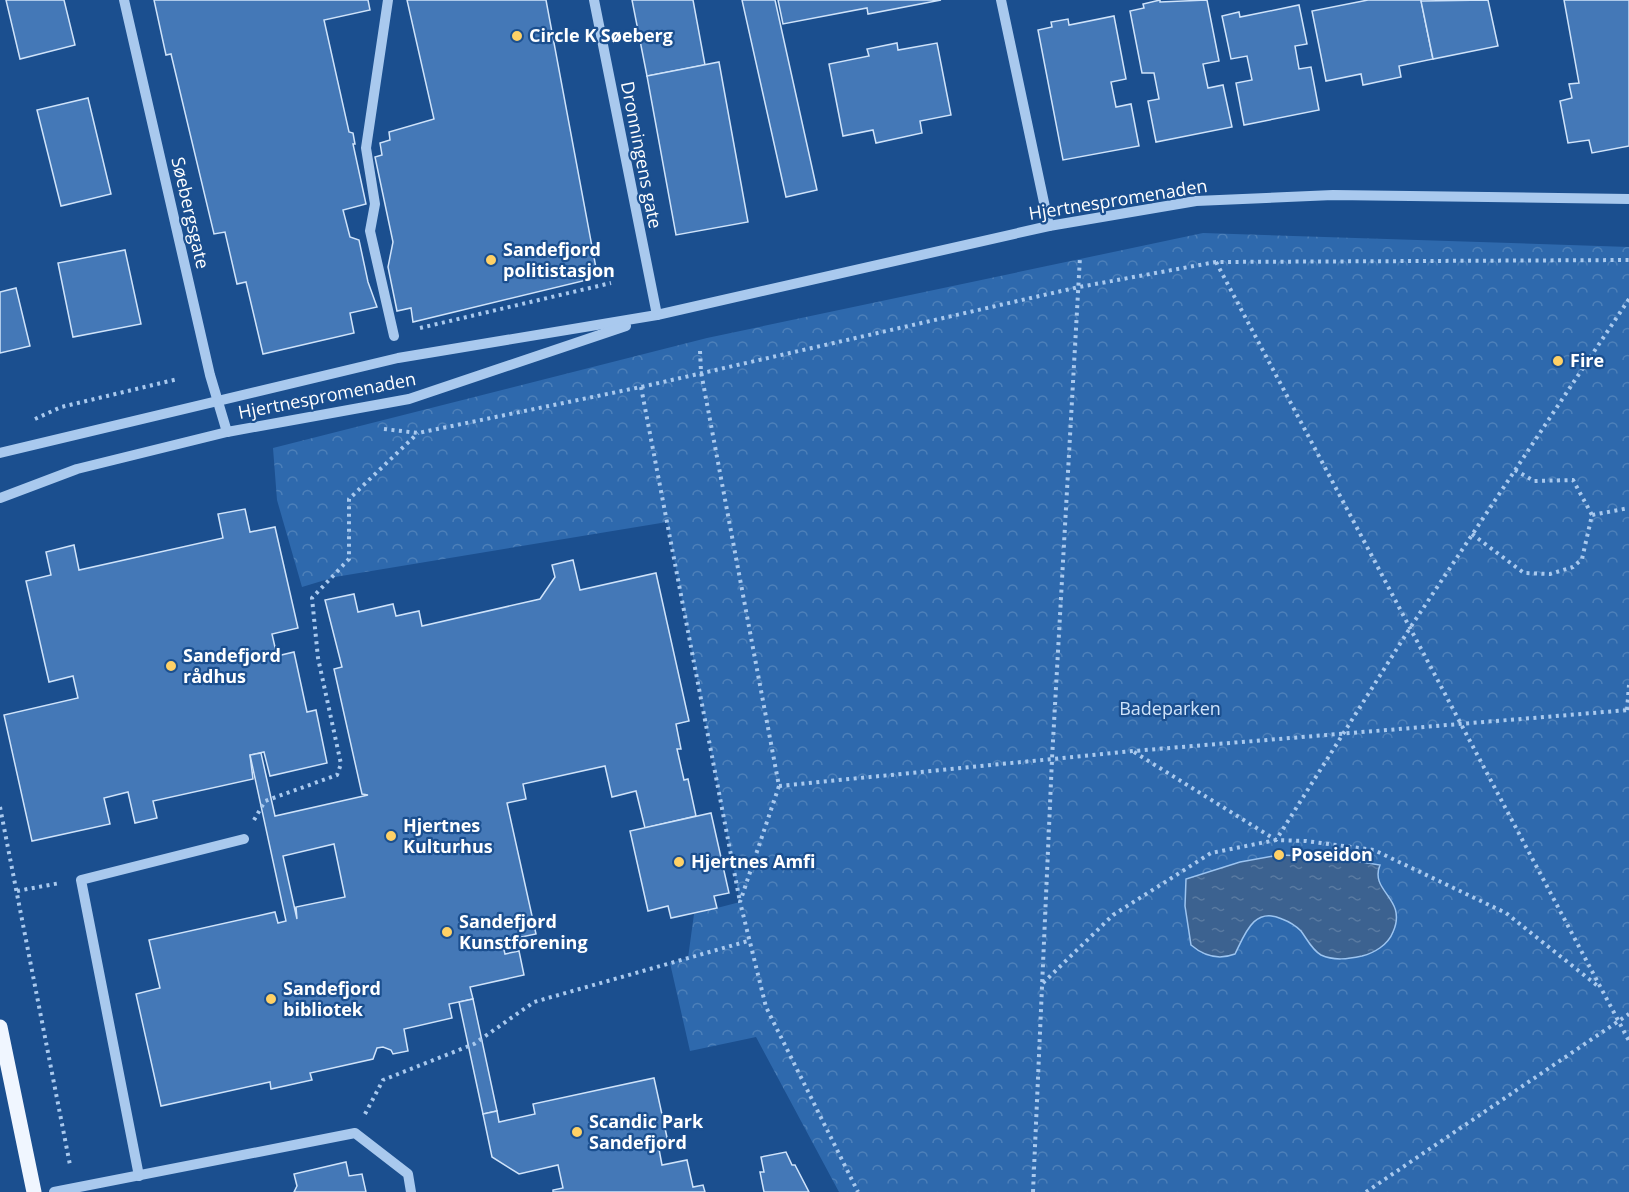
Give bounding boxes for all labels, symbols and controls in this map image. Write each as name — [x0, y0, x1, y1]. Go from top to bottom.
place label: Circle K Søeberg — [529, 23, 673, 47]
marker: Circle K Søeberg — [510, 29, 524, 43]
street label: Dronningens gate — [616, 79, 668, 230]
street label: Søebergsgate — [166, 155, 215, 271]
street label: Hjertnespromenaden — [1027, 173, 1209, 225]
place label: Sandefjord politistasjon — [503, 237, 615, 282]
marker: Sandefjord politistasjon — [484, 253, 498, 267]
place label: Fire — [1570, 348, 1604, 372]
marker: Fire — [1551, 354, 1565, 368]
street label: Hjertnespromenaden — [236, 366, 418, 424]
place label: Sandefjord rådhus — [183, 643, 281, 688]
marker: Sandefjord rådhus — [164, 659, 178, 673]
park label: Badeparken — [1119, 696, 1221, 720]
place label: Hjertnes Kulturhus — [403, 813, 493, 858]
marker: Hjertnes Kulturhus — [384, 829, 398, 843]
place label: Poseidon — [1291, 842, 1373, 866]
marker: Poseidon — [1272, 848, 1286, 862]
place label: Hjertnes Amfi — [691, 849, 816, 873]
marker: Hjertnes Amfi — [672, 855, 686, 869]
place label: Sandefjord Kunstforening — [459, 909, 588, 954]
marker: Sandefjord Kunstforening — [440, 925, 454, 939]
place label: Sandefjord bibliotek — [283, 976, 381, 1021]
marker: Sandefjord bibliotek — [264, 992, 278, 1006]
place label: Scandic Park Sandefjord — [589, 1109, 704, 1154]
marker: Scandic Park Sandefjord — [570, 1125, 584, 1139]

